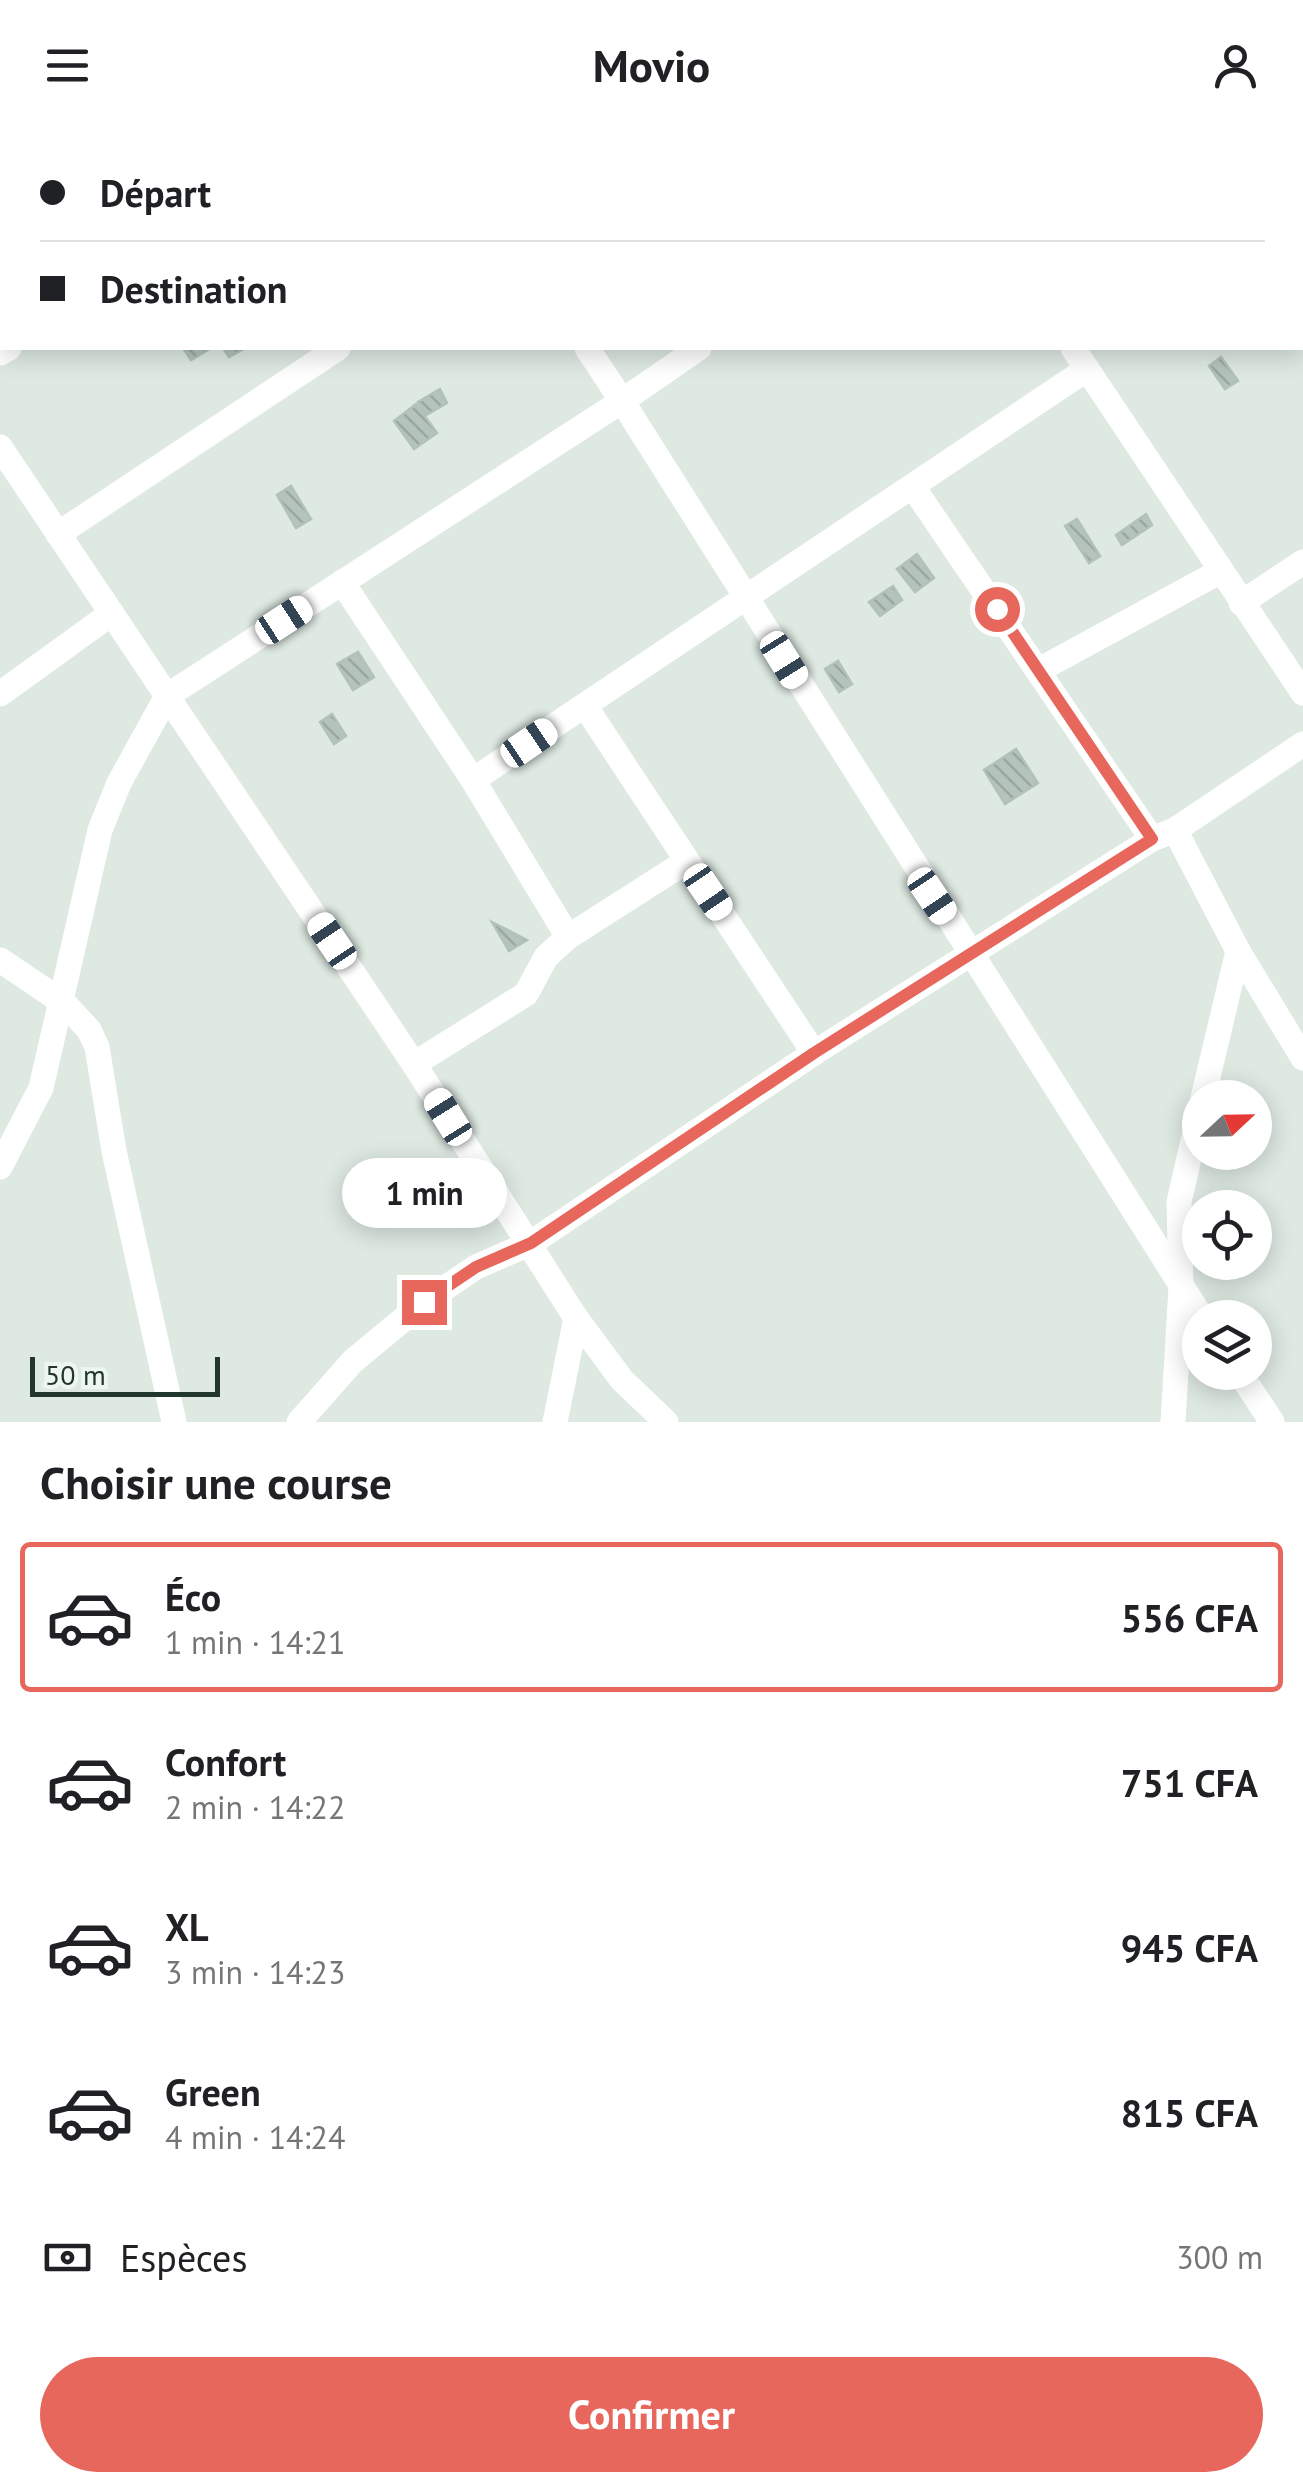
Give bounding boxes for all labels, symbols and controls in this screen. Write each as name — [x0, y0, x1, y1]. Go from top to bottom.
text: Movio — [593, 36, 710, 94]
icon: menu — [40, 38, 95, 93]
icon: person — [1208, 38, 1263, 93]
text: Départ — [100, 168, 211, 217]
text: Destination — [100, 264, 288, 313]
route start — [975, 587, 1020, 632]
car — [251, 591, 317, 649]
car — [755, 627, 813, 693]
car — [496, 714, 562, 772]
car — [679, 859, 737, 925]
car — [903, 863, 961, 929]
car — [303, 908, 361, 974]
north arrow — [1182, 1080, 1272, 1170]
map controls — [1182, 1080, 1272, 1390]
car — [419, 1084, 477, 1150]
callout: 1 min — [342, 1157, 506, 1227]
text: 1 min — [385, 1172, 464, 1214]
button: locate — [1182, 1190, 1272, 1280]
route end — [402, 1280, 447, 1325]
button: layers — [1182, 1300, 1272, 1390]
scale bar — [30, 1352, 220, 1396]
text: 50 m — [45, 1356, 106, 1393]
text: Choisir une course — [40, 1453, 392, 1511]
icon: car — [45, 1572, 135, 1662]
text: Éco — [165, 1572, 221, 1621]
text: 556 CFA — [1121, 1593, 1258, 1642]
text: 1 min · 14:21 — [165, 1621, 345, 1663]
icon: car — [45, 1737, 135, 1827]
text: Confort — [165, 1737, 286, 1786]
text: 751 CFA — [1121, 1758, 1258, 1807]
text: 2 min · 14:22 — [165, 1786, 345, 1828]
icon: car — [45, 1902, 135, 1992]
text: XL — [165, 1902, 209, 1951]
text: 945 CFA — [1121, 1923, 1258, 1972]
text: 3 min · 14:23 — [165, 1951, 345, 1993]
icon: car — [45, 2067, 135, 2157]
text: Green — [165, 2067, 261, 2116]
text: 815 CFA — [1121, 2088, 1258, 2137]
text: 4 min · 14:24 — [165, 2116, 345, 2158]
icon: cash — [40, 2230, 95, 2285]
text: Espèces — [120, 2233, 247, 2282]
text: 300 m — [1176, 2236, 1263, 2278]
button: Confirmer — [40, 2357, 1263, 2472]

